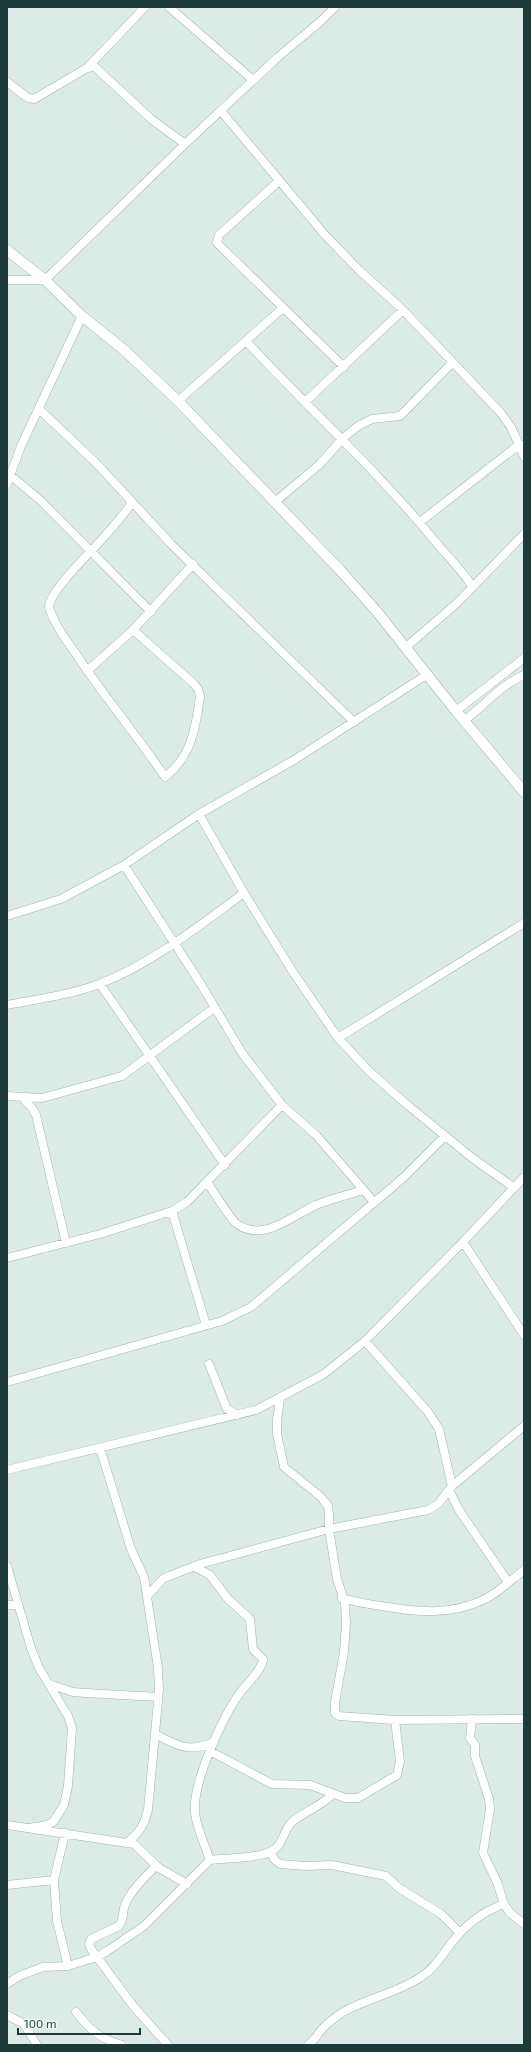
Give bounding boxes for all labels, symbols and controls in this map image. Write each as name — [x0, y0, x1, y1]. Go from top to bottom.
scale bar — [18, 2010, 140, 2036]
text: 100 m — [24, 2016, 56, 2030]

